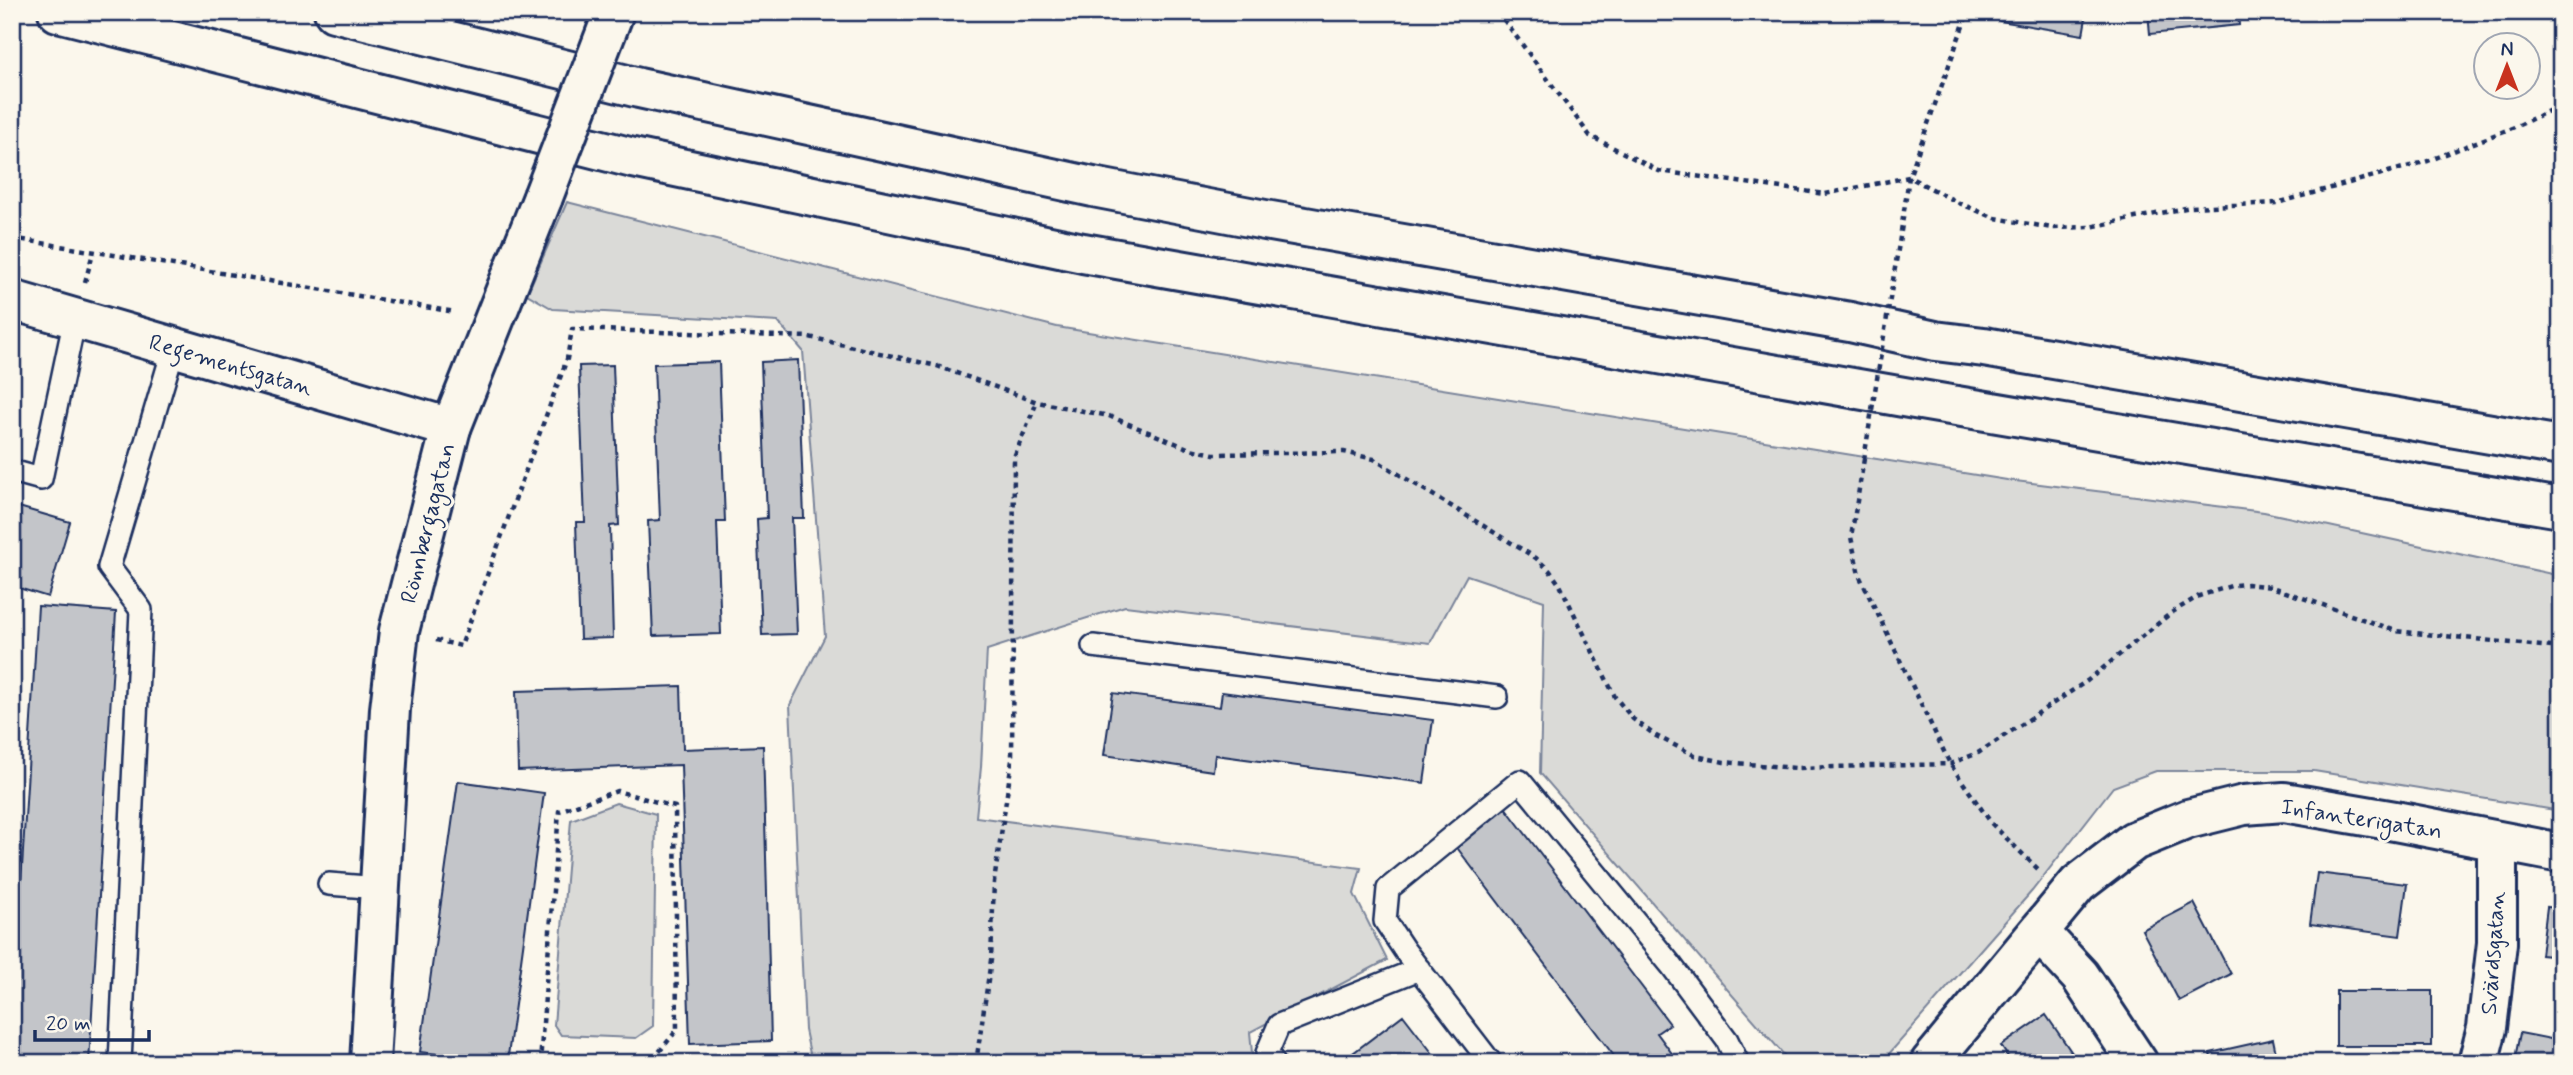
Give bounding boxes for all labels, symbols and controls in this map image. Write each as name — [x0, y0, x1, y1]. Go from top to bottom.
north arrow — [2472, 32, 2542, 102]
text: N — [2501, 38, 2513, 63]
street label: Regementsgatan — [145, 328, 316, 405]
street label: Rönnbergagatan — [395, 440, 465, 607]
street label: Infanterigatan — [2279, 792, 2444, 849]
street label: Svärdsgatan — [2475, 890, 2513, 1016]
scale bar — [35, 998, 149, 1042]
text: 20 m — [46, 1010, 91, 1038]

